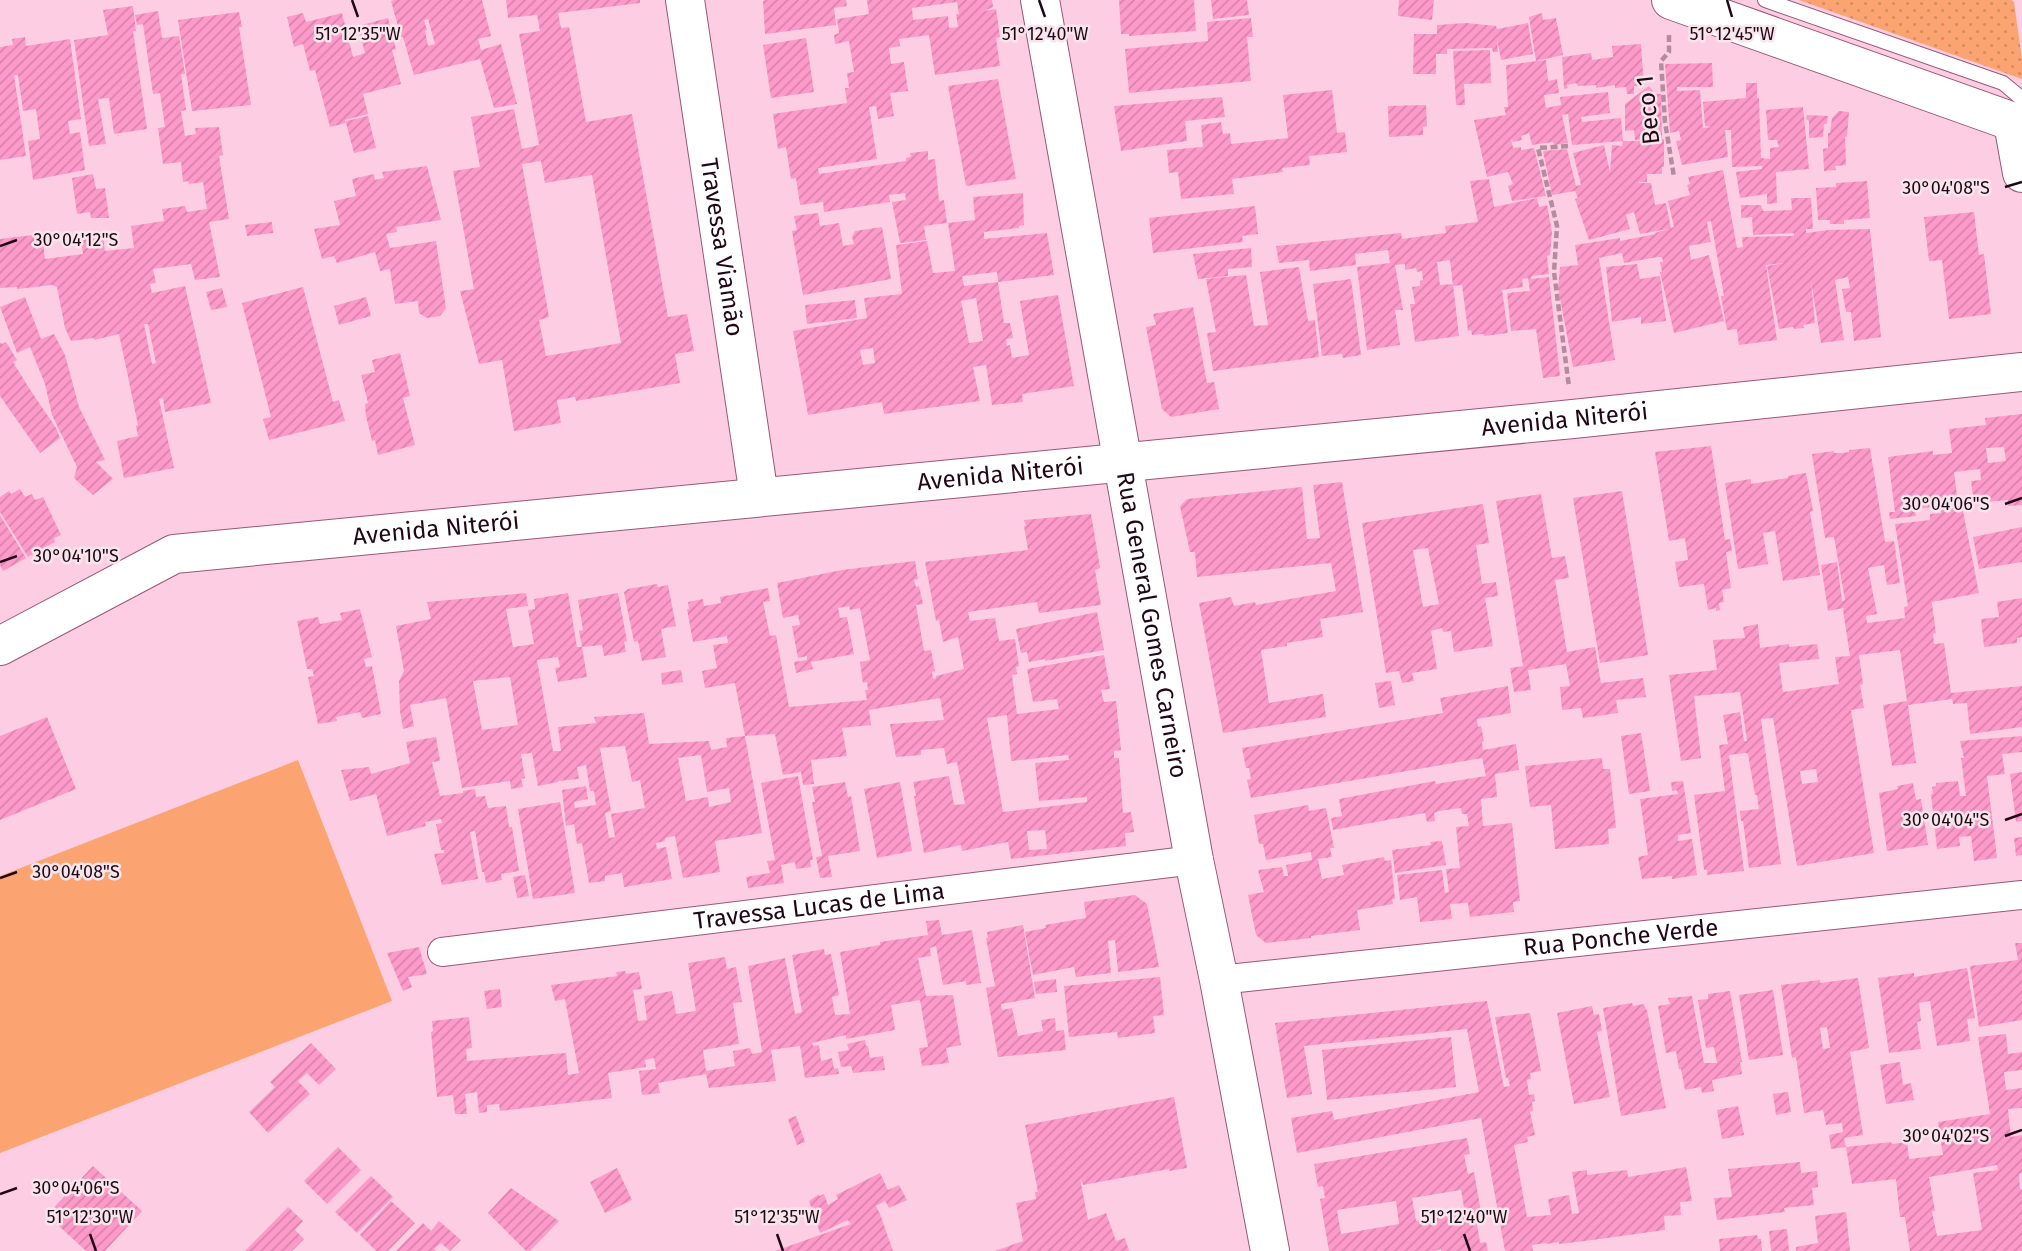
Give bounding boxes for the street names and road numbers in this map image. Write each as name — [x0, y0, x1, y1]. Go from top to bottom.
street label: Beco 1 — [1630, 74, 1666, 146]
street label: Travessa Viamão — [695, 156, 749, 338]
street label: Avenida Niterói — [1480, 397, 1649, 442]
street label: Avenida Niterói — [916, 452, 1085, 496]
street label: Rua General Gomes Carneiro — [1111, 470, 1193, 780]
street label: Avenida Niterói — [351, 507, 521, 551]
street label: Travessa Lucas de Lima — [692, 877, 946, 935]
street label: Rua Ponche Verde — [1522, 913, 1720, 962]

